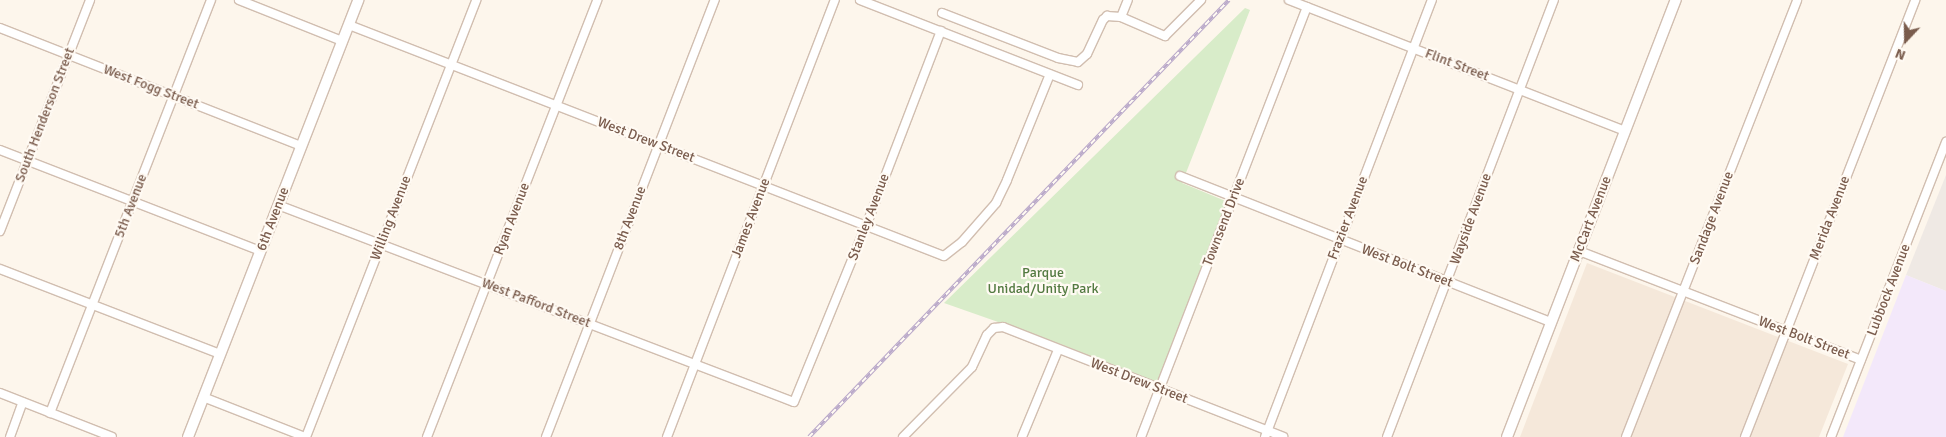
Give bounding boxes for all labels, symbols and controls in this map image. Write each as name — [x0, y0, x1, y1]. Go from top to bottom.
north arrow — [1881, 15, 1931, 65]
street label: South Henderson Street — [12, 45, 78, 185]
street label: Flint Street — [1423, 45, 1491, 85]
text: N — [1893, 45, 1908, 64]
street label: West Fogg Street — [101, 61, 201, 113]
street label: West Drew Street — [595, 114, 697, 166]
street label: Sandage Avenue — [1687, 169, 1737, 267]
street label: Stanley Avenue — [845, 171, 893, 263]
street label: Wayside Avenue — [1447, 171, 1495, 267]
street label: 5th Avenue — [111, 172, 151, 240]
street label: Willing Avenue — [367, 173, 415, 263]
street label: Merida Avenue — [1806, 173, 1854, 263]
street label: Frazier Avenue — [1324, 174, 1372, 262]
street label: McCart Avenue — [1567, 174, 1615, 264]
street label: Townsend Drive — [1199, 175, 1249, 269]
street label: James Avenue — [728, 176, 774, 260]
street label: Ryan Avenue — [490, 180, 534, 258]
street label: 8th Avenue — [610, 184, 650, 252]
street label: 6th Avenue — [253, 185, 293, 253]
street label: West Bolt Street — [1359, 241, 1455, 291]
street label: Lubbock Avenue — [1864, 242, 1914, 338]
park label: Parque Unidad/Unity Park — [988, 265, 1098, 298]
street label: West Pafford Street — [479, 274, 593, 332]
street label: West Bolt Street — [1756, 313, 1852, 363]
street label: West Drew Street — [1088, 355, 1190, 407]

